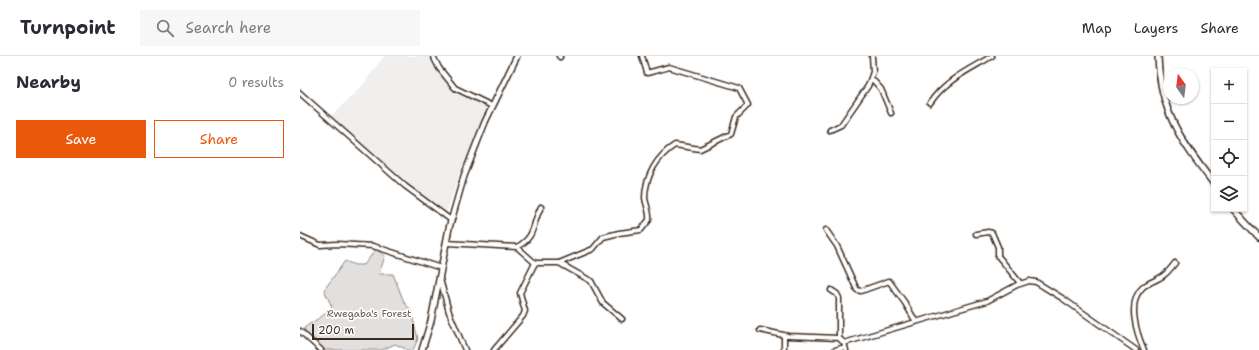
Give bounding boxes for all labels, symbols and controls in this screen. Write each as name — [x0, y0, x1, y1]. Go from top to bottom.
search box — [140, 10, 420, 46]
text: Turnpoint — [20, 15, 116, 40]
icon: search — [154, 17, 176, 39]
text: Search here — [186, 18, 271, 38]
text: Map — [1082, 19, 1112, 37]
text: Layers — [1134, 19, 1178, 37]
text: Share — [1200, 19, 1239, 37]
north arrow — [1163, 68, 1199, 104]
map controls — [1211, 68, 1247, 212]
button: + — [1211, 68, 1247, 104]
text: Nearby — [16, 71, 81, 93]
text: 0 results — [228, 74, 284, 91]
button: − — [1211, 104, 1247, 140]
button: Save — [16, 120, 146, 158]
button: Share — [154, 120, 284, 158]
button: locate — [1211, 140, 1247, 176]
button: layers — [1211, 176, 1247, 212]
park label: Rwegaba's Forest — [327, 307, 411, 320]
scale bar — [312, 322, 414, 341]
text: 200 m — [318, 323, 354, 338]

